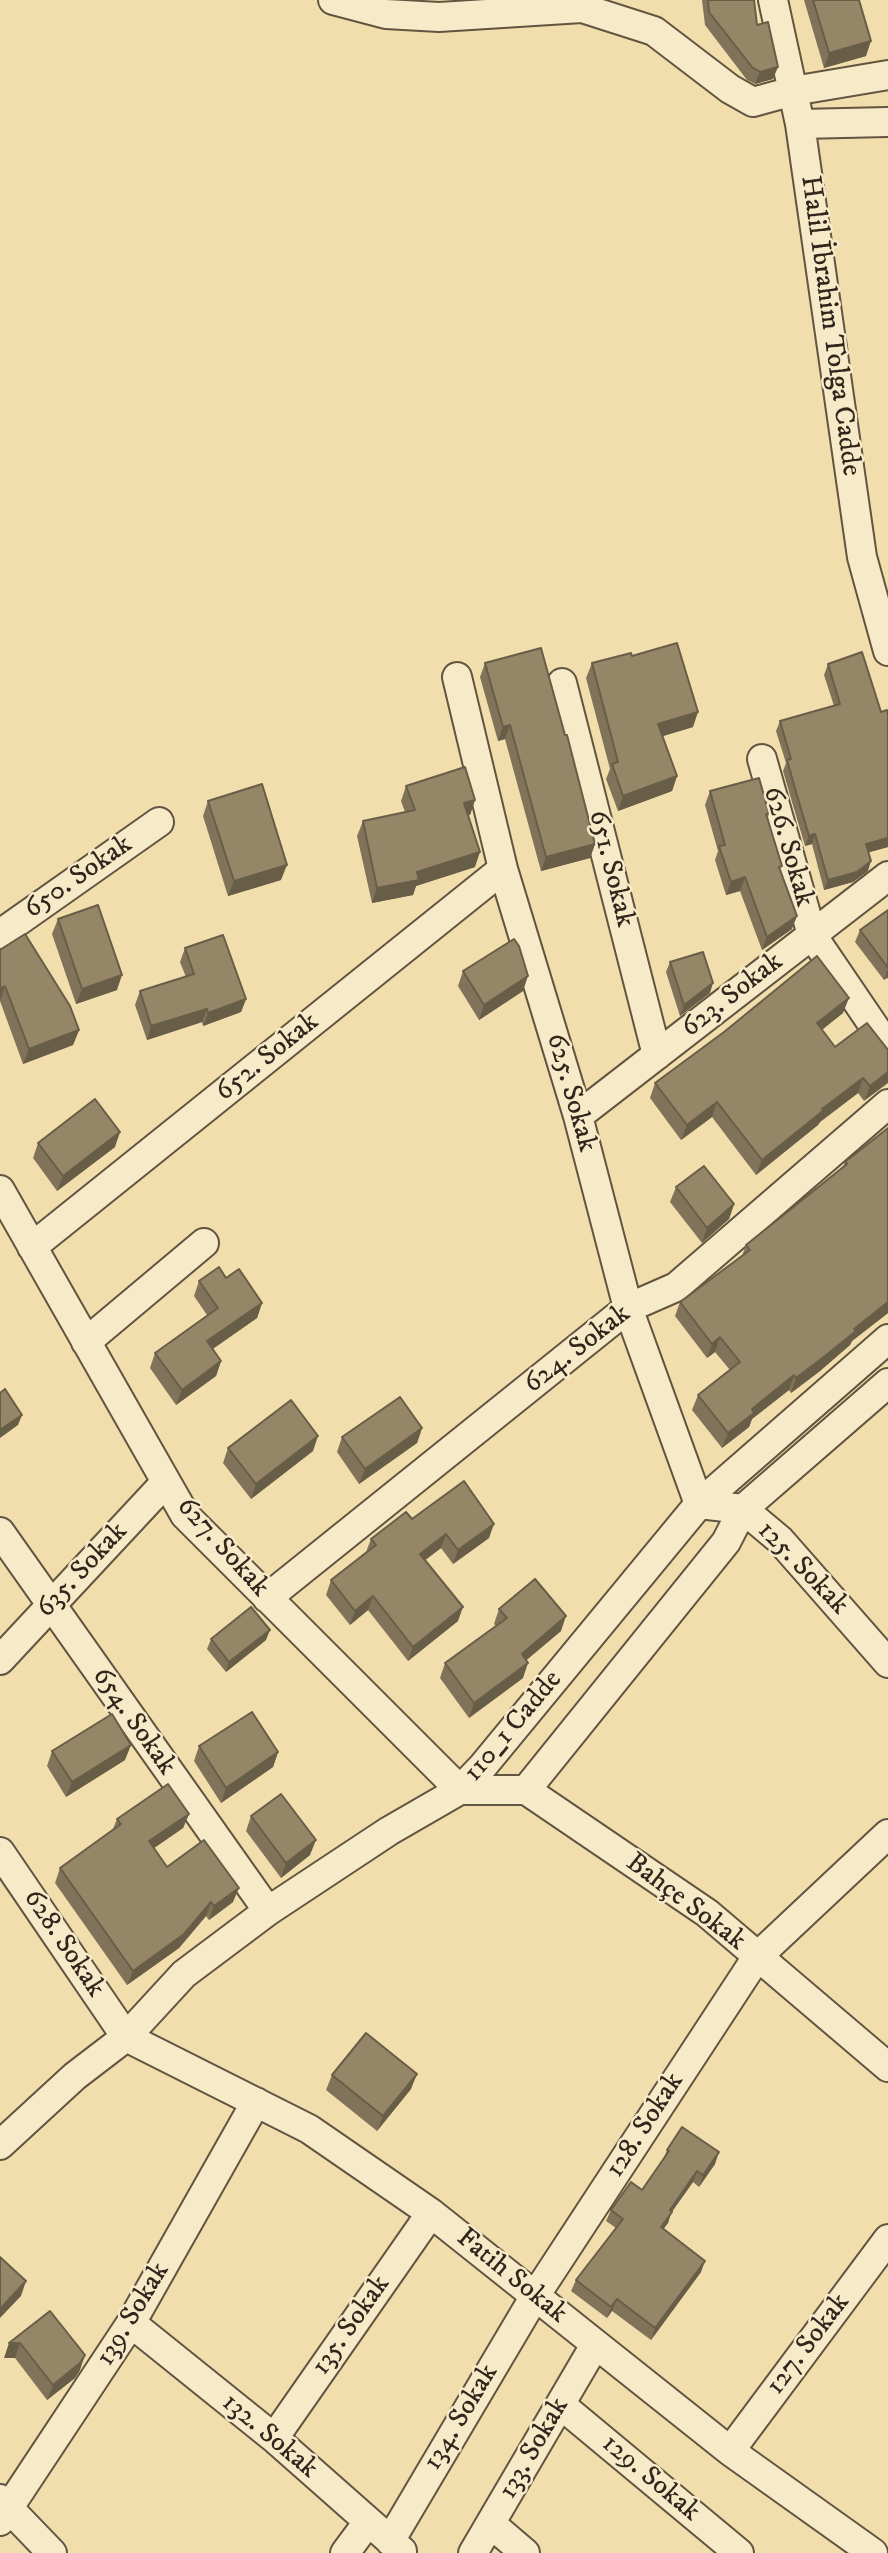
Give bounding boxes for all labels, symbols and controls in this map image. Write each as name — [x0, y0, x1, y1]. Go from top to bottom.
street label: Halil İbrahim Tolga Cadde — [791, 174, 867, 478]
street label: 626. Sokak — [754, 783, 820, 911]
street label: 651. Sokak — [579, 807, 641, 931]
street label: 650. Sokak — [19, 829, 139, 927]
street label: 623. Sokak — [676, 946, 790, 1046]
street label: 652. Sokak — [210, 1006, 326, 1110]
street label: 625. Sokak — [537, 1030, 603, 1156]
street label: 624. Sokak — [518, 1298, 638, 1402]
street label: 627. Sokak — [168, 1491, 276, 1605]
street label: 125. Sokak — [749, 1515, 855, 1623]
street label: 635. Sokak — [30, 1516, 136, 1626]
street label: 654. Sokak — [84, 1661, 182, 1783]
street label: 110_1 Cadde — [458, 1664, 570, 1790]
street label: Bahçe Sokak — [618, 1847, 752, 1959]
street label: 628. Sokak — [15, 1884, 111, 2004]
street label: 128. Sokak — [600, 2067, 692, 2185]
street label: Fatih Sokak — [449, 2222, 573, 2332]
street label: 139. Sokak — [90, 2257, 178, 2373]
street label: 135. Sokak — [305, 2270, 399, 2382]
street label: 127. Sokak — [760, 2288, 858, 2402]
street label: 134. Sokak — [417, 2359, 507, 2477]
street label: 132. Sokak — [214, 2387, 324, 2487]
street label: 133. Sokak — [493, 2392, 577, 2506]
street label: 129. Sokak — [594, 2428, 706, 2530]

